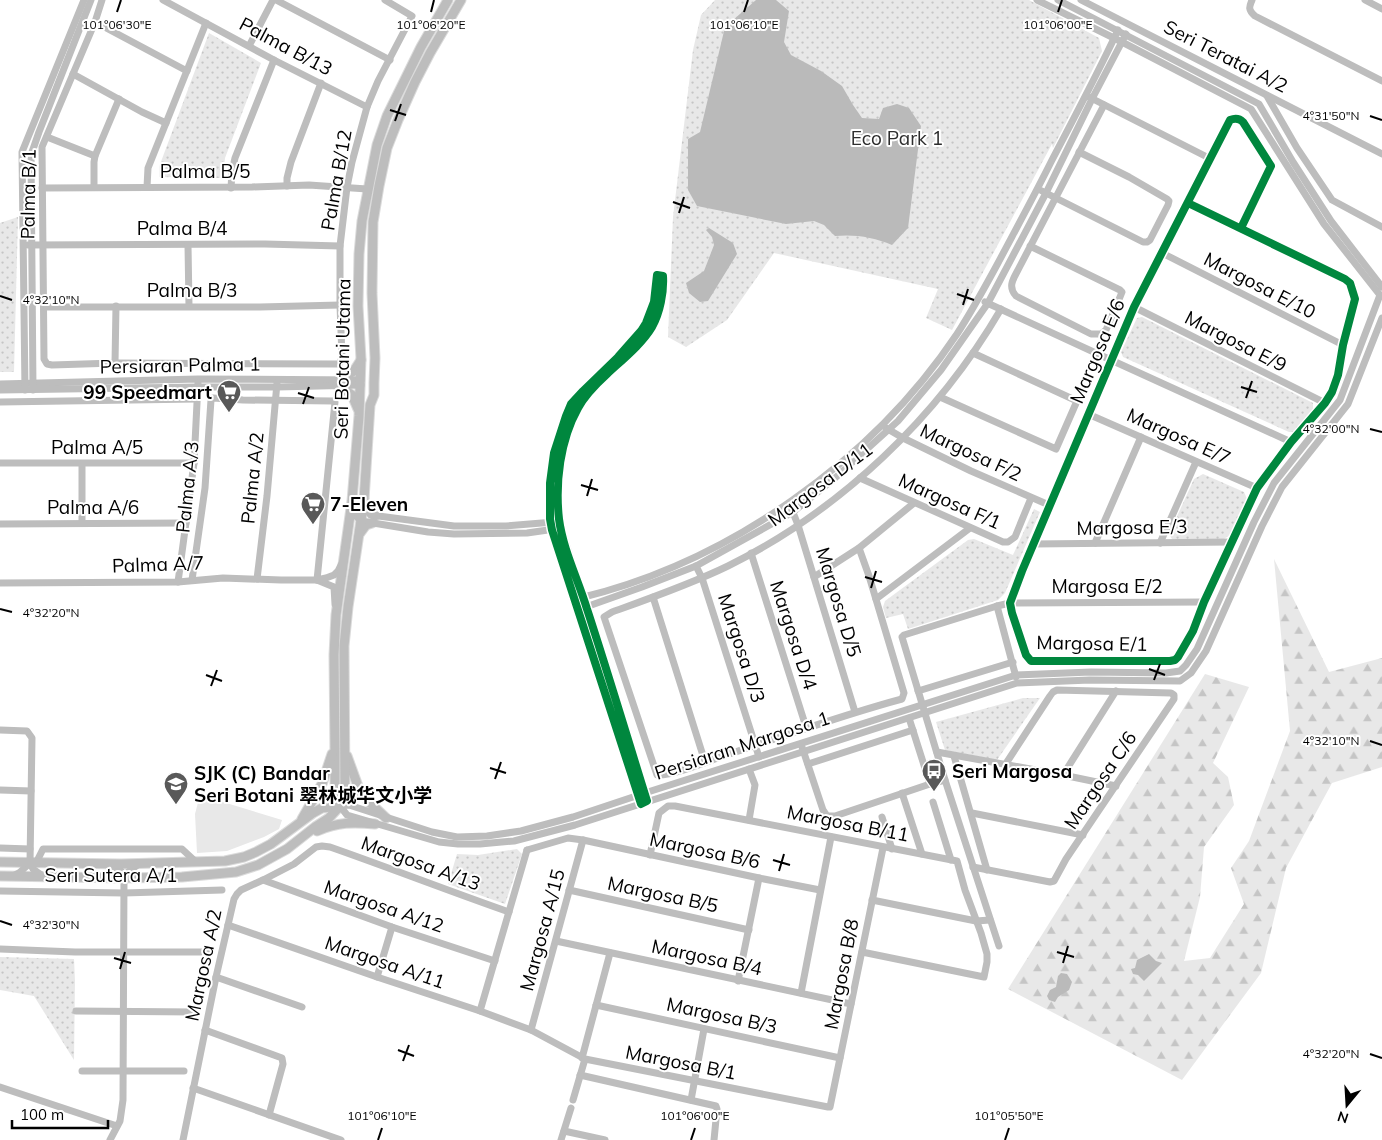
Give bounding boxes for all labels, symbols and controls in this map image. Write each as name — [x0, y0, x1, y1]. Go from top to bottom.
street label: Palma B/13 — [235, 11, 337, 81]
street label: Seri Teratai A/2 — [1160, 14, 1292, 98]
text: 101°06'30"E — [82, 17, 152, 32]
text: 101°06'20"E — [396, 17, 466, 32]
text: 101°06'10"E — [709, 17, 779, 32]
text: 101°06'00"E — [1023, 17, 1093, 32]
text: 4°31'50"N — [1303, 108, 1359, 123]
park label: Eco Park 1 — [851, 126, 943, 150]
street label: Palma B/12 — [315, 128, 357, 232]
street label: Palma B/1 — [15, 148, 41, 240]
street label: Palma B/5 — [160, 159, 250, 183]
street label: Palma B/4 — [137, 216, 227, 240]
street label: Margosa E/10 — [1200, 246, 1320, 324]
street label: Palma B/3 — [147, 278, 237, 302]
street label: Seri Botani Utama — [329, 278, 355, 440]
text: 4°32'10"N — [23, 292, 79, 307]
street label: Margosa E/6 — [1064, 295, 1130, 407]
street label: Margosa E/9 — [1181, 305, 1291, 377]
street label: Persiaran Palma 1 — [99, 352, 261, 378]
supermarket icon: 99 Speedmart — [216, 379, 242, 413]
place label: 99 Speedmart — [83, 380, 212, 404]
street label: Margosa E/7 — [1123, 402, 1235, 470]
street label: Margosa F/2 — [916, 418, 1026, 486]
text: 4°32'00"N — [1303, 421, 1359, 436]
street label: Palma A/2 — [235, 431, 269, 525]
street label: Palma A/5 — [51, 435, 143, 459]
street label: Margosa D/11 — [763, 437, 877, 531]
street label: Palma A/3 — [170, 440, 204, 534]
street label: Margosa F/1 — [895, 468, 1005, 534]
supermarket icon: 7-Eleven — [300, 491, 326, 525]
place label: 7-Eleven — [330, 492, 408, 516]
street label: Palma A/6 — [47, 495, 139, 519]
street label: Margosa E/3 — [1076, 514, 1188, 540]
street label: Margosa D/5 — [811, 544, 867, 660]
street label: Palma A/7 — [111, 550, 205, 578]
street label: Margosa E/2 — [1051, 574, 1163, 598]
street label: Margosa D/4 — [765, 577, 823, 693]
street label: Margosa D/3 — [713, 590, 771, 706]
text: 4°32'20"N — [23, 605, 79, 620]
street label: Margosa E/1 — [1036, 630, 1148, 656]
street label: Persiaran Margosa 1 — [651, 705, 833, 785]
street label: Margosa C/6 — [1059, 727, 1141, 833]
text: 4°32'10"N — [1303, 733, 1359, 748]
bus stop icon: Seri Margosa — [921, 758, 947, 792]
place label: Seri Margosa — [952, 759, 1072, 783]
place label: SJK (C) Bandar Seri Botani 翠林城华文小学 — [194, 761, 432, 807]
school or university icon: SJK (C) Bandar Seri Botani 翠林城华文小学 — [163, 771, 189, 805]
street label: Margosa B/11 — [785, 799, 911, 847]
street label: Margosa B/6 — [648, 827, 762, 873]
street label: Margosa A/13 — [358, 830, 484, 896]
street label: Seri Sutera A/1 — [45, 863, 177, 887]
street label: Margosa A/15 — [514, 866, 570, 994]
street label: Margosa B/5 — [606, 871, 720, 917]
street label: Margosa A/12 — [321, 874, 447, 938]
street label: Margosa A/2 — [179, 907, 227, 1023]
text: 4°32'30"N — [23, 917, 79, 932]
street label: Margosa B/8 — [819, 917, 863, 1031]
street label: Margosa A/11 — [322, 930, 448, 994]
street label: Margosa B/4 — [650, 934, 764, 980]
street label: Margosa B/3 — [665, 992, 779, 1038]
street label: Margosa B/1 — [624, 1040, 738, 1084]
text: 4°32'20"N — [1303, 1046, 1359, 1061]
north arrow — [1322, 1080, 1372, 1130]
scale bar — [12, 1098, 109, 1130]
text: 100 m — [20, 1105, 64, 1124]
text: N — [1335, 1107, 1351, 1128]
text: 101°06'10"E — [347, 1108, 417, 1123]
text: 101°06'00"E — [660, 1108, 730, 1123]
text: 101°05'50"E — [974, 1108, 1044, 1123]

